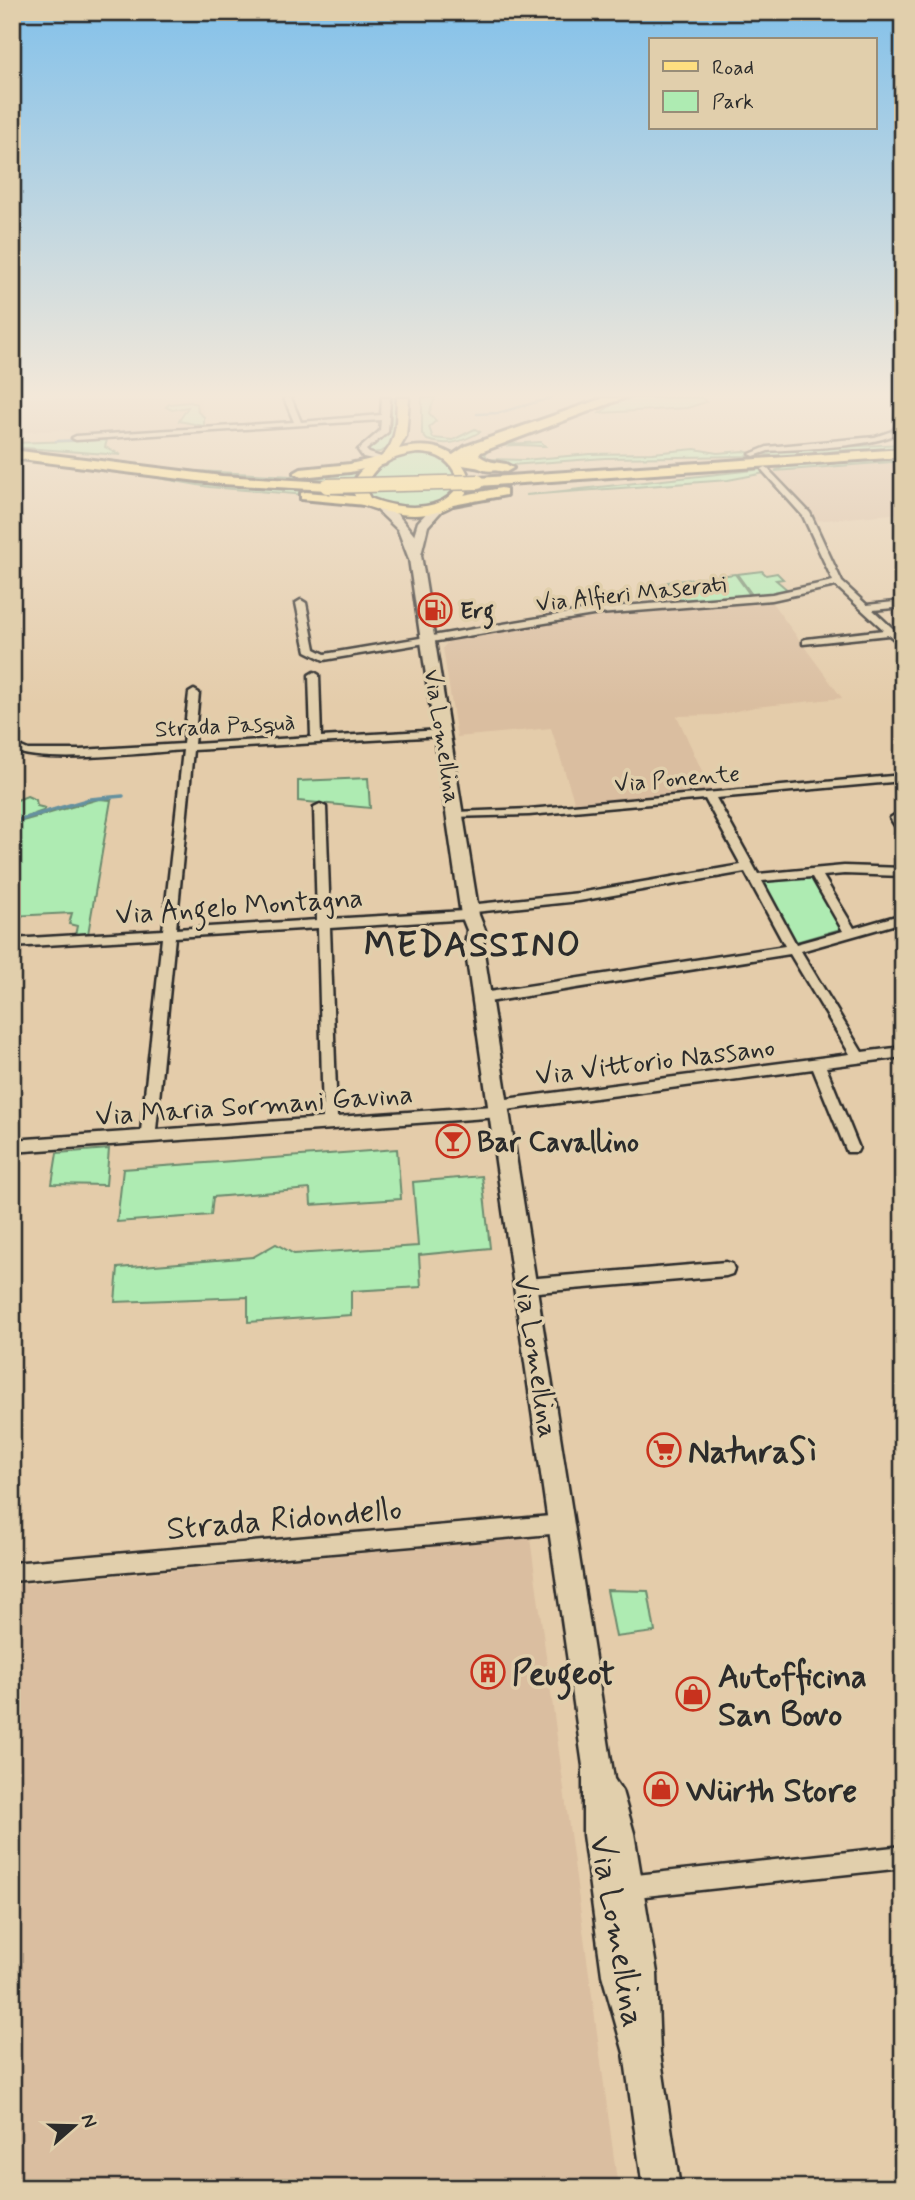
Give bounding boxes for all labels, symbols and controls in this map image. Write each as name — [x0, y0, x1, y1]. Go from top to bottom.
legend — [649, 38, 876, 130]
text: Road — [712, 54, 754, 82]
text: Park — [712, 88, 754, 116]
street label: Via Alfieri Maserati — [535, 570, 728, 620]
fuel station icon: Erg — [416, 591, 454, 629]
place label: Erg — [460, 597, 494, 630]
street label: Via Lomellina — [416, 667, 466, 805]
street label: Strada Pasquà — [154, 708, 296, 746]
street label: Via Ponente — [613, 760, 741, 800]
street label: Via Angelo Montagna — [114, 880, 364, 938]
district label: MEDASSINO — [364, 923, 582, 969]
street label: Via Vittorio Nassano — [533, 1029, 777, 1096]
street label: Via Maria Sormani Gavina — [94, 1077, 414, 1136]
bar icon: Bar Cavallino — [434, 1122, 472, 1160]
place label: Bar Cavallino — [477, 1125, 639, 1162]
street label: Via Lomellina — [503, 1272, 566, 1441]
supermarket icon: NaturaSì — [645, 1431, 683, 1469]
place label: NaturaSì — [688, 1431, 816, 1475]
street label: Strada Ridondello — [165, 1488, 404, 1552]
building icon: Peugeot — [469, 1653, 507, 1691]
place label: Peugeot — [512, 1653, 615, 1701]
place label: Autofficina San Bovo — [718, 1656, 867, 1738]
shop icon: Autofficina San Bovo — [674, 1675, 712, 1713]
shop icon: Würth Store — [642, 1770, 680, 1808]
place label: Würth Store — [686, 1770, 857, 1814]
street label: Via Lomellina — [578, 1832, 655, 2031]
north arrow — [38, 2092, 108, 2162]
text: N — [75, 2110, 102, 2131]

